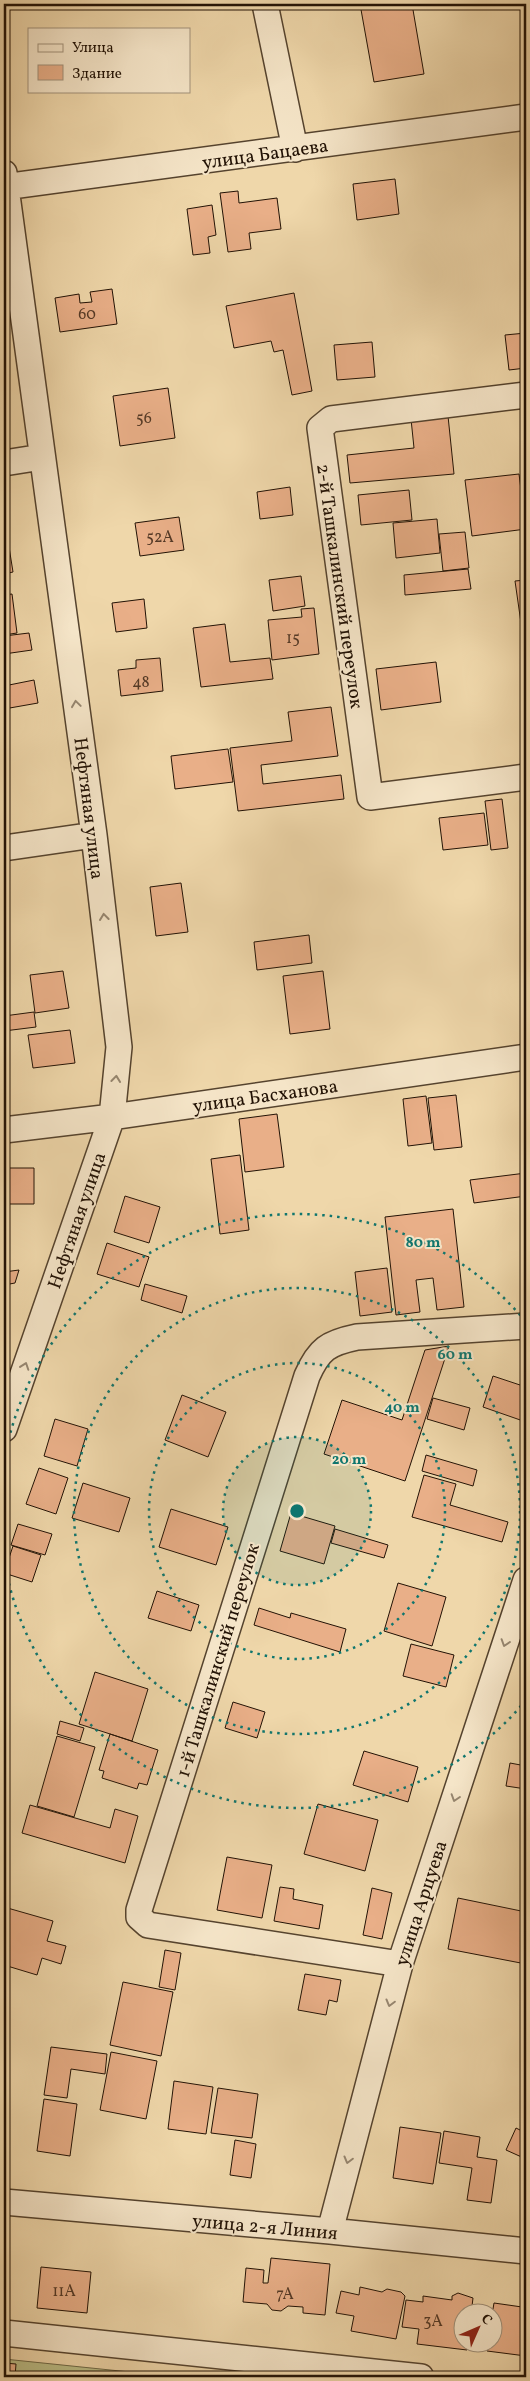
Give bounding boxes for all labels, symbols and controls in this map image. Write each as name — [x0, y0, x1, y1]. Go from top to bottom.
legend — [28, 28, 190, 92]
text: Улица — [72, 38, 114, 59]
text: Здание — [72, 64, 122, 85]
street label: улица Бацаева — [200, 133, 330, 177]
house number: 60 — [78, 304, 96, 326]
house number: 56 — [136, 408, 152, 430]
street label: 2-й Ташкалинский переулок — [309, 462, 369, 710]
house number: 52А — [146, 527, 174, 549]
house number: 15 — [286, 628, 300, 650]
house number: 48 — [132, 672, 150, 694]
one-way arrow — [71, 700, 82, 708]
street label: Нефтяная улица — [66, 736, 110, 881]
one-way arrow — [99, 913, 110, 921]
one-way arrow — [110, 1074, 121, 1082]
street label: улица Басханова — [191, 1074, 340, 1120]
street label: Нефтяная улица — [42, 1149, 113, 1292]
text: 80 m — [406, 1233, 441, 1254]
text: 60 m — [438, 1345, 473, 1366]
one-way arrow — [20, 1363, 30, 1371]
text: 40 m — [384, 1398, 420, 1419]
text: 20 m — [332, 1450, 367, 1471]
centre of rings — [288, 1502, 306, 1520]
street label: 1-й Ташкалинский переулок — [171, 1540, 267, 1781]
one-way arrow — [501, 1639, 511, 1647]
one-way arrow — [450, 1793, 460, 1801]
street label: улица Арцуева — [389, 1837, 454, 1970]
one-way arrow — [385, 1998, 395, 2006]
one-way arrow — [344, 2155, 354, 2163]
street label: улица 2-я Линия — [191, 2209, 339, 2247]
house number: 11А — [52, 2281, 76, 2303]
house number: 7А — [276, 2284, 294, 2306]
north arrow — [452, 2304, 502, 2354]
text: С — [476, 2310, 496, 2330]
house number: 3А — [423, 2311, 443, 2333]

